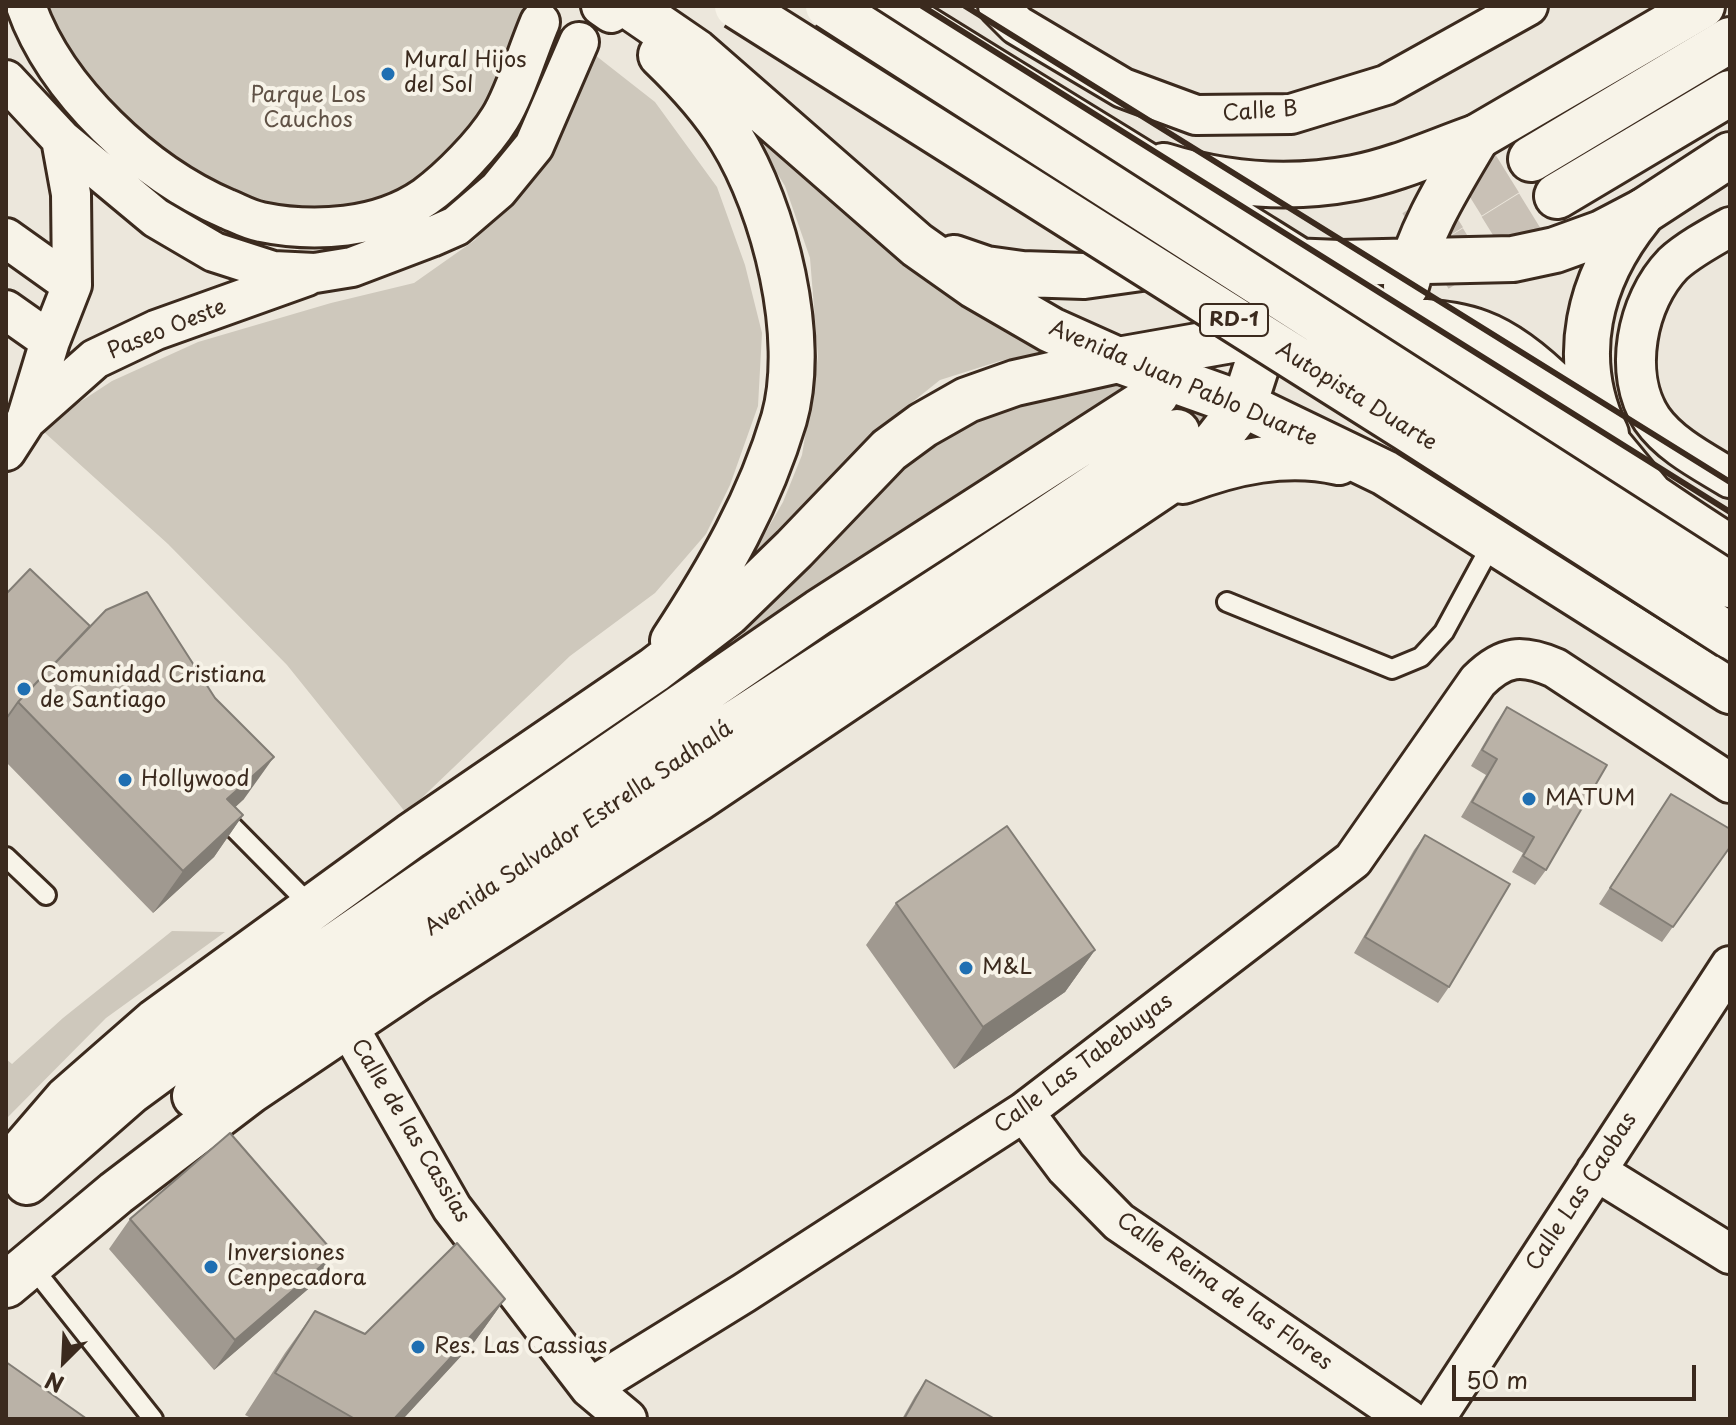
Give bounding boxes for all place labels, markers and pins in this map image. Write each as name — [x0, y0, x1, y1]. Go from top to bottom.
place label: Mural Hijos del Sol — [404, 48, 526, 100]
marker: Mural Hijos del Sol — [379, 65, 397, 83]
place label: Comunidad Cristiana de Santiago — [40, 663, 266, 714]
marker: Comunidad Cristiana de Santiago — [15, 680, 33, 698]
place label: Hollywood — [141, 767, 249, 793]
marker: Hollywood — [116, 771, 134, 789]
place label: MATUM — [1545, 786, 1635, 812]
marker: MATUM — [1520, 790, 1538, 808]
place label: M&L — [982, 955, 1032, 981]
marker: M&L — [957, 959, 975, 977]
place label: Inversiones Cenpecadora — [227, 1241, 366, 1292]
marker: Inversiones Cenpecadora — [202, 1258, 220, 1276]
place label: Res. Las Cassias — [434, 1334, 607, 1360]
marker: Res. Las Cassias — [409, 1338, 427, 1356]

